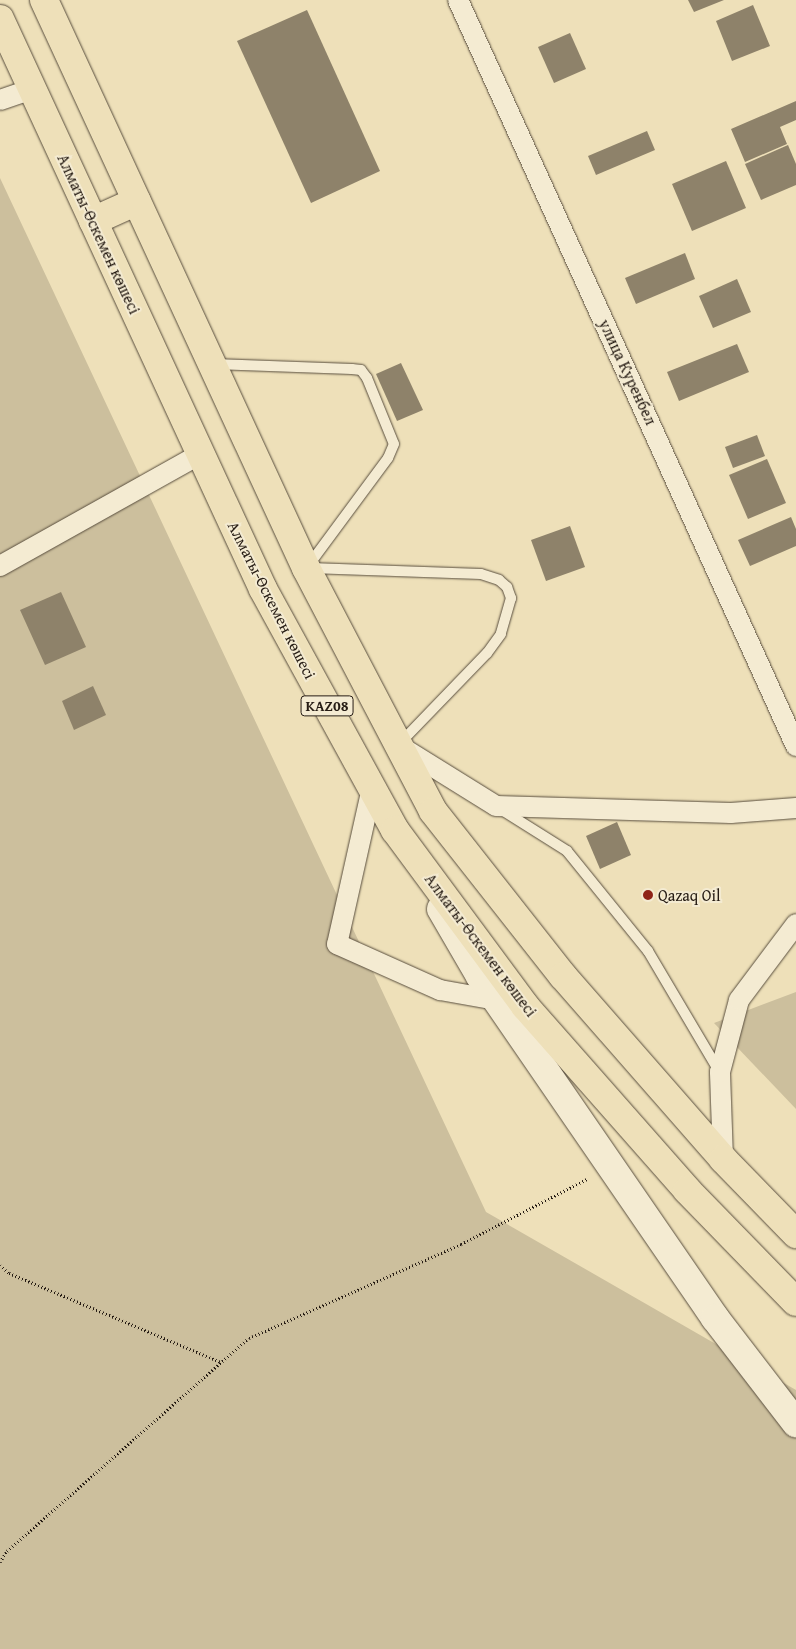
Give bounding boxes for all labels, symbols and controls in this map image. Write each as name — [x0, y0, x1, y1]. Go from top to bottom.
street label: Алматы-Өскемен көшесі — [53, 151, 145, 317]
street label: улица Куренбел — [595, 316, 661, 428]
street label: Алматы-Өскемен көшесі — [224, 518, 320, 682]
road number: KAZ08 — [300, 694, 354, 718]
street label: Алматы-Өскемен көшесі — [421, 870, 541, 1020]
place label: Qazaq Oil — [658, 885, 720, 905]
marker: Qazaq Oil — [642, 889, 654, 901]

